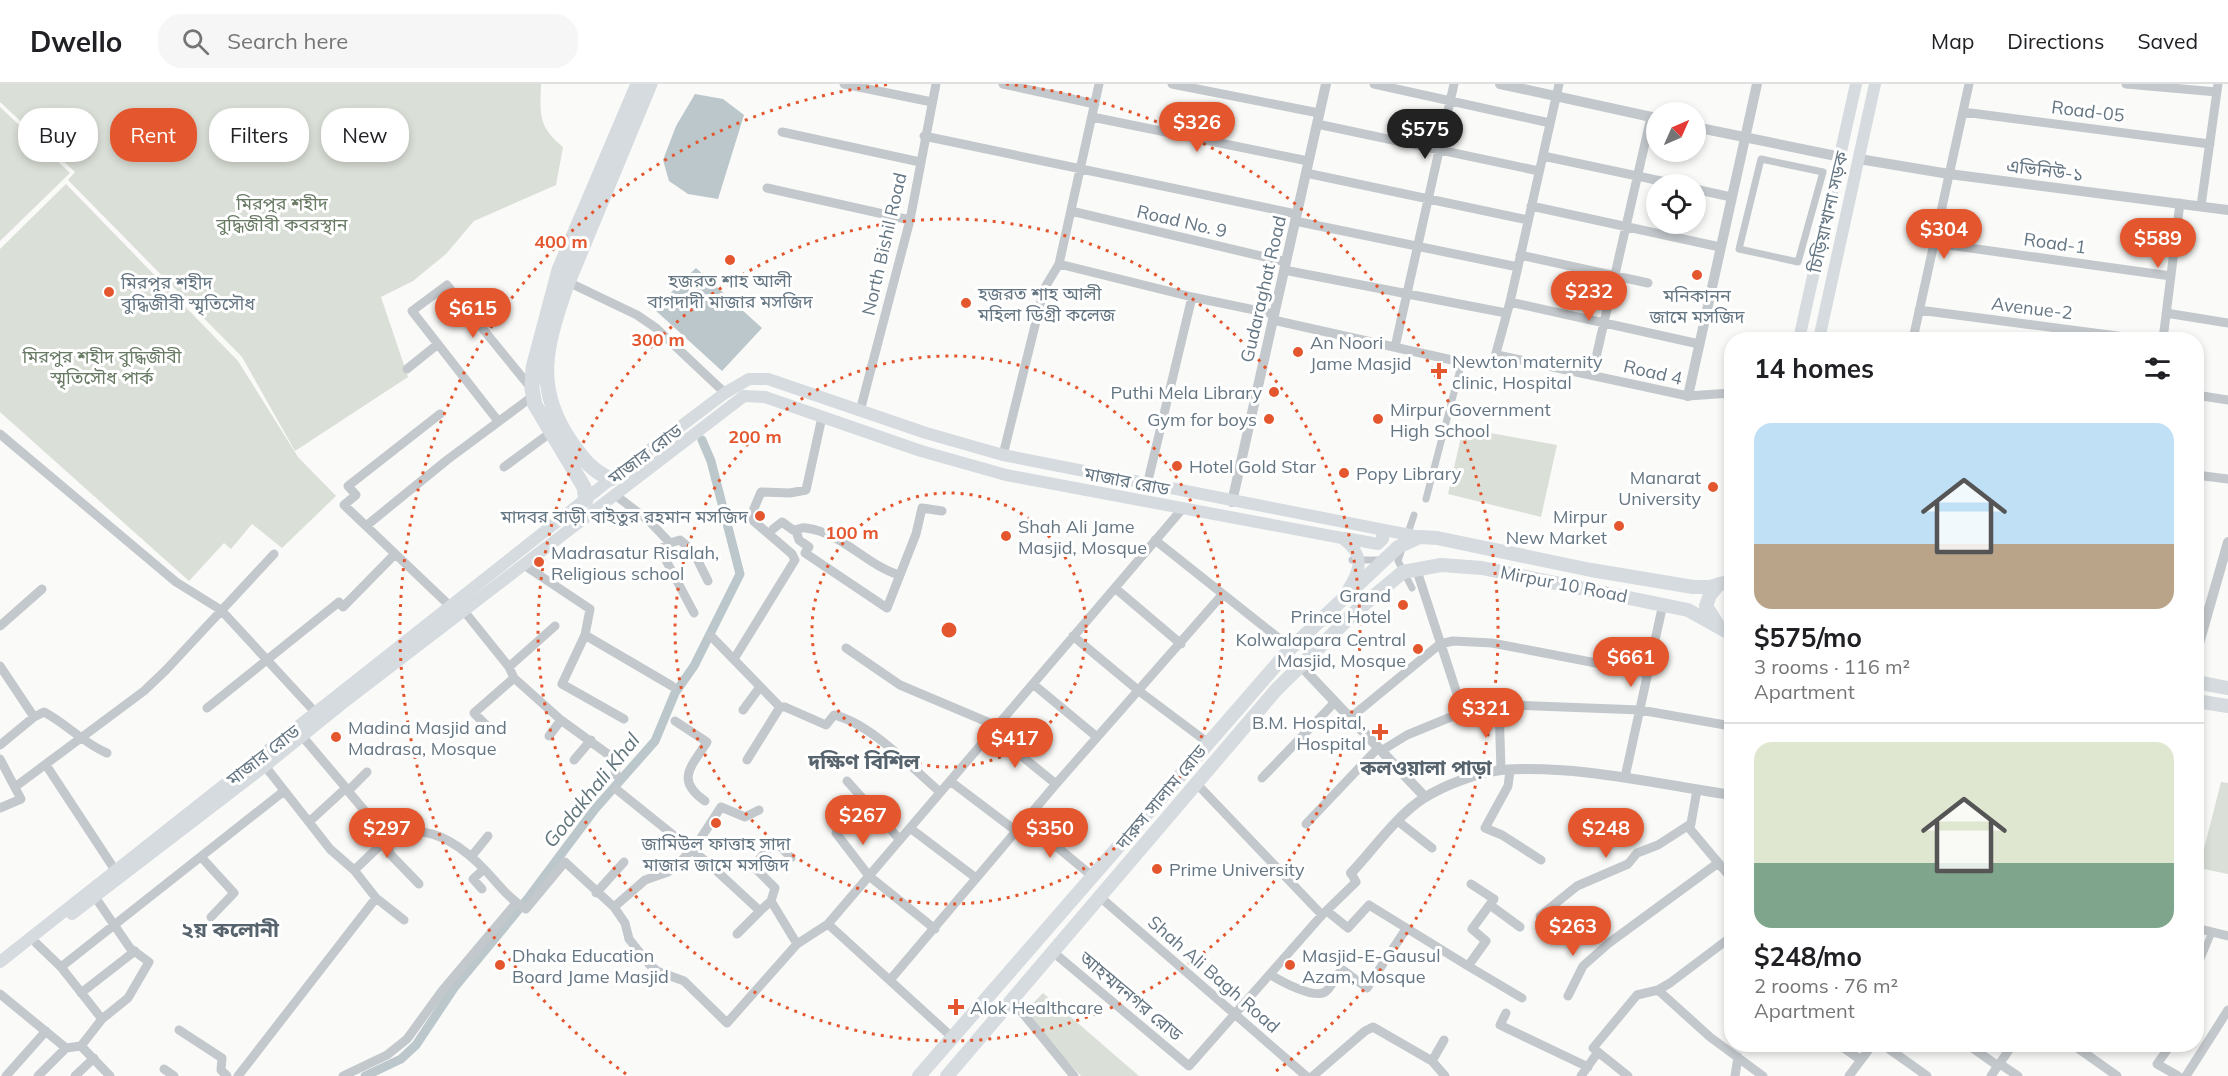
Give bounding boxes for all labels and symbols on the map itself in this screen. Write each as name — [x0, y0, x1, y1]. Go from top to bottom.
street label: Road-05 — [2050, 95, 2126, 127]
pin: $326 — [1161, 102, 1233, 153]
north arrow — [1646, 102, 1706, 162]
pin: $575 — [1389, 109, 1461, 160]
street label: চিড়িয়াখানা সড়ক — [1803, 149, 1853, 276]
street label: এভিনিউ-১ — [2005, 154, 2085, 186]
street label: North Bishil Road — [856, 170, 912, 318]
park label: মিরপুর শহীদ বুদ্ধিজীবী কবরস্থান — [215, 192, 349, 236]
street label: Road No. 9 — [1135, 199, 1229, 243]
pin: $304 — [1908, 209, 1980, 260]
street label: Gudaraghat Road — [1235, 213, 1291, 365]
pin: $589 — [2122, 218, 2194, 269]
street label: Road-1 — [2022, 227, 2088, 259]
text: 400 m — [534, 230, 588, 253]
marker: হজরত শাহ আলী বাগদাদী মাজার মসজিদ — [723, 253, 737, 267]
marker: মনিকানন জামে মসজিদ — [1690, 268, 1704, 282]
place label: হজরত শাহ আলী বাগদাদী মাজার মসজিদ — [646, 269, 814, 313]
place label: মিরপুর শহীদ বুদ্ধিজীবী স্মৃতিসৌধ — [120, 271, 255, 315]
pin: $232 — [1553, 271, 1625, 322]
place label: হজরত শাহ আলী মহিলা ডিগ্রী কলেজ — [977, 282, 1116, 326]
place label: মনিকানন জামে মসজিদ — [1648, 284, 1746, 328]
marker: মিরপুর শহীদ বুদ্ধিজীবী স্মৃতিসৌধ — [102, 285, 116, 299]
pin: $615 — [437, 288, 509, 339]
street label: Avenue-2 — [1990, 292, 2074, 324]
marker: হজরত শাহ আলী মহিলা ডিগ্রী কলেজ — [959, 296, 973, 310]
text: 300 m — [631, 328, 685, 351]
place label: An Noori Jame Masjid — [1310, 331, 1412, 375]
park label: মিরপুর শহীদ বুদ্ধিজীবী স্মৃতিসৌধ পার্ক — [21, 345, 182, 389]
marker: An Noori Jame Masjid — [1291, 345, 1305, 359]
place label: Newton maternity clinic, Hospital — [1452, 350, 1603, 394]
street label: Road 4 — [1621, 354, 1685, 390]
marker: Newton maternity clinic, Hospital — [1430, 362, 1448, 380]
place label: Puthi Mela Library — [1110, 381, 1262, 404]
marker: Puthi Mela Library — [1267, 385, 1281, 399]
place label: Mirpur Government High School — [1390, 398, 1551, 442]
place label: Gym for boys — [1147, 408, 1257, 431]
marker: Gym for boys — [1262, 412, 1276, 426]
marker: Mirpur Government High School — [1371, 412, 1385, 426]
street label: মাজার রোড — [603, 419, 687, 490]
text: 200 m — [728, 425, 782, 448]
place label: Hotel Gold Star — [1189, 455, 1316, 478]
marker: Hotel Gold Star — [1170, 459, 1184, 473]
street label: মাজার রোড — [1081, 461, 1172, 501]
place label: Popy Library — [1356, 462, 1462, 485]
marker: Popy Library — [1337, 466, 1351, 480]
place label: Manarat University — [1618, 466, 1701, 510]
marker: Manarat University — [1706, 480, 1720, 494]
place label: মাদবর বাড়ী বাইতুর রহমান মসজিদ — [500, 505, 749, 528]
place label: Mirpur New Market — [1506, 505, 1607, 549]
marker: মাদবর বাড়ী বাইতুর রহমান মসজিদ — [753, 509, 767, 523]
place label: Shah Ali Jame Masjid, Mosque — [1018, 515, 1147, 559]
marker: Mirpur New Market — [1612, 519, 1626, 533]
text: 100 m — [825, 521, 879, 544]
marker: Shah Ali Jame Masjid, Mosque — [999, 529, 1013, 543]
place label: Madrasatur Risalah, Religious school — [551, 541, 719, 585]
marker: Madrasatur Risalah, Religious school — [532, 555, 546, 569]
street label: Mirpur 10 Road — [1498, 560, 1630, 608]
place label: Grand Prince Hotel — [1291, 584, 1391, 628]
marker: Grand Prince Hotel — [1396, 598, 1410, 612]
centre of rings — [939, 620, 959, 640]
place label: Kolwalapara Central Masjid, Mosque — [1235, 628, 1406, 672]
pin: $661 — [1595, 637, 1667, 688]
marker: Kolwalapara Central Masjid, Mosque — [1411, 642, 1425, 656]
pin: $321 — [1450, 688, 1522, 739]
place label: B.M. Hospital, Hospital — [1252, 711, 1366, 755]
place label: Madina Masjid and Madrasa, Mosque — [348, 716, 507, 760]
pin: $417 — [979, 718, 1051, 769]
street label: মাজার রোড — [221, 719, 304, 791]
marker: B.M. Hospital, Hospital — [1371, 723, 1389, 741]
water label: Godakhali Khal — [537, 728, 645, 852]
marker: Madina Masjid and Madrasa, Mosque — [329, 730, 343, 744]
street label: দারুস সালাম রোড — [1110, 740, 1212, 855]
district label: দক্ষিণ বিশিল — [807, 748, 921, 774]
district label: কলওয়ালা পাড়া — [1359, 755, 1492, 780]
pin: $267 — [827, 795, 899, 846]
pin: $297 — [351, 808, 423, 859]
pin: $350 — [1014, 808, 1086, 859]
pin: $248 — [1570, 808, 1642, 859]
marker: জামিউল ফাত্তাহ সাদা মাজার জামে মসজিদ — [709, 816, 723, 830]
place label: জামিউল ফাত্তাহ সাদা মাজার জামে মসজিদ — [640, 832, 791, 876]
place label: Prime University — [1169, 858, 1305, 881]
marker: Prime University — [1150, 862, 1164, 876]
pin: $263 — [1537, 906, 1609, 957]
street label: Shah Ali Bagh Road — [1143, 910, 1285, 1038]
district label: ২য় কলোনী — [181, 916, 280, 942]
place label: Dhaka Education Board Jame Masjid — [512, 944, 669, 988]
place label: Masjid-E-Gausul Azam, Mosque — [1302, 944, 1440, 988]
street label: আহম্মদনগর রোড — [1074, 945, 1187, 1046]
marker: Dhaka Education Board Jame Masjid — [493, 958, 507, 972]
marker: Masjid-E-Gausul Azam, Mosque — [1283, 958, 1297, 972]
place label: Alok Healthcare — [970, 996, 1103, 1019]
marker: Alok Healthcare — [947, 998, 965, 1016]

